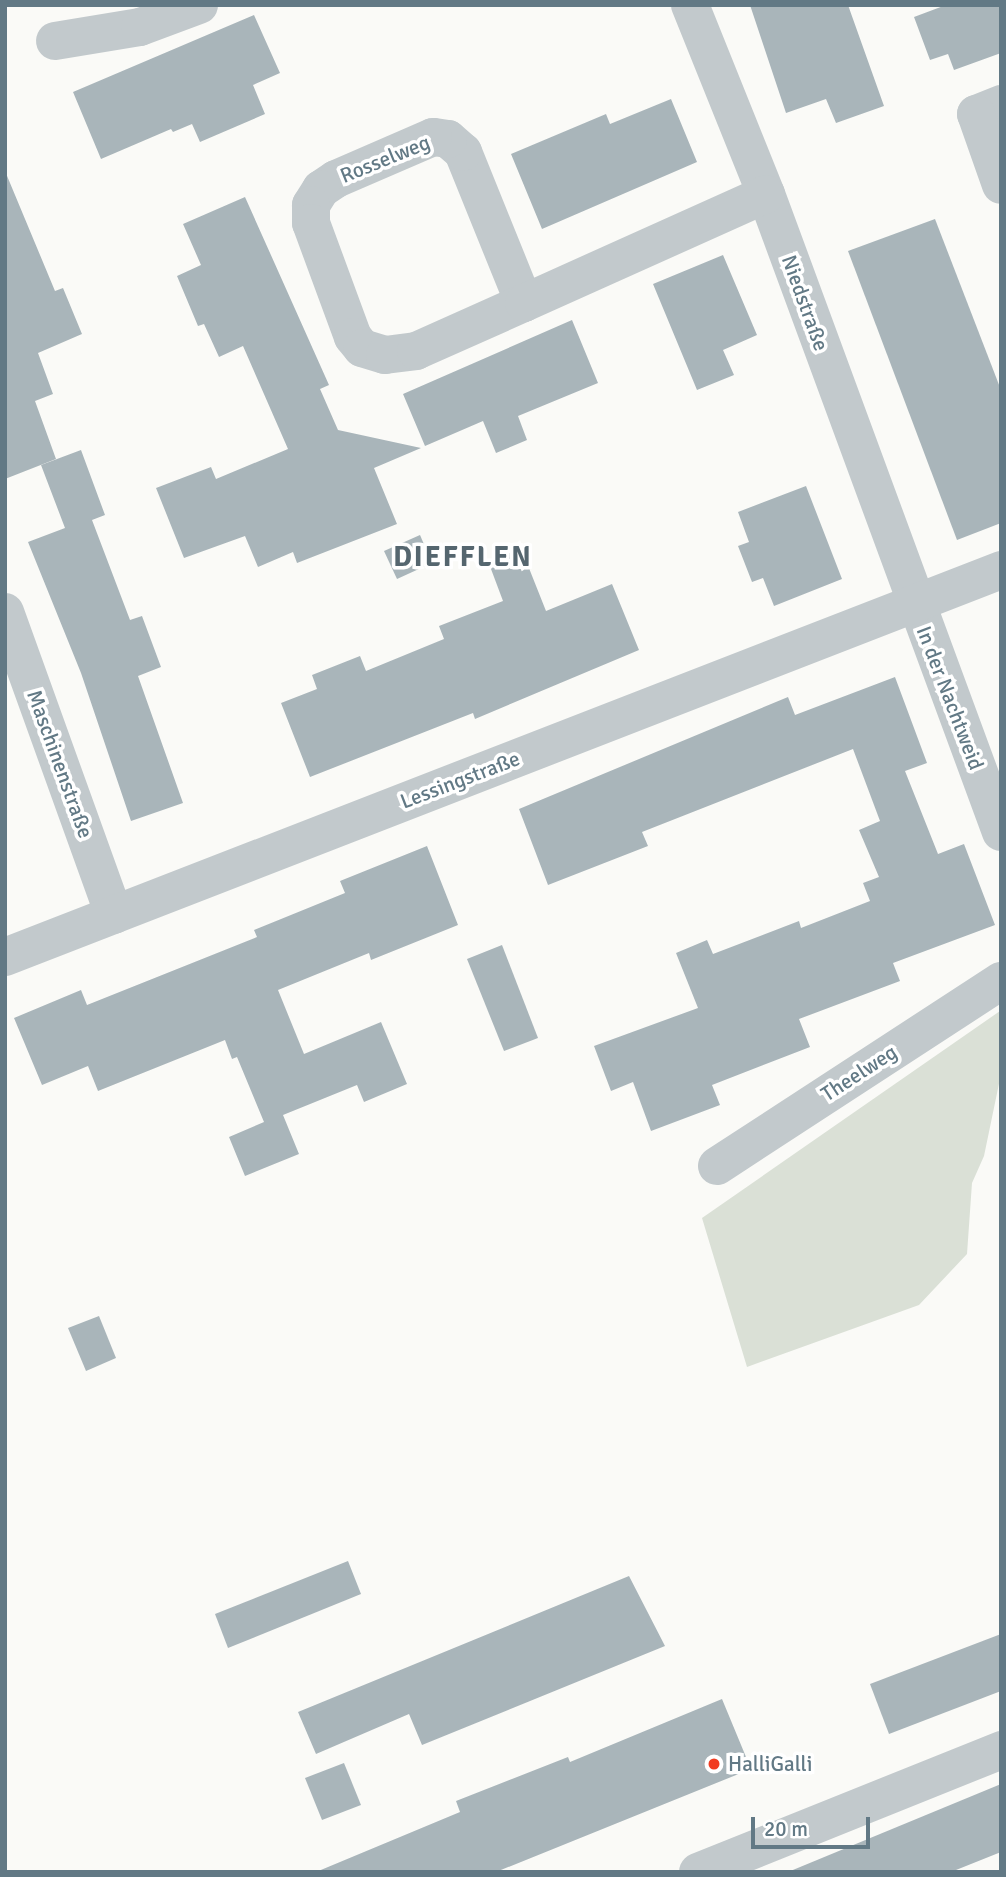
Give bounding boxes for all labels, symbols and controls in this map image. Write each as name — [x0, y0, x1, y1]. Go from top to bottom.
street label: Rosselweg — [336, 130, 434, 188]
street label: Niedstraße — [776, 252, 834, 354]
district label: DIEFFLEN — [394, 540, 532, 574]
street label: In der Nachtweid — [911, 622, 989, 774]
street label: Maschinenstraße — [22, 687, 98, 841]
street label: Lessingstraße — [397, 746, 523, 814]
street label: Theelweg — [816, 1039, 902, 1107]
place label: HalliGalli — [728, 1751, 812, 1777]
marker: HalliGalli — [706, 1756, 722, 1772]
scale bar — [754, 1804, 873, 1848]
text: 20 m — [764, 1816, 808, 1842]

